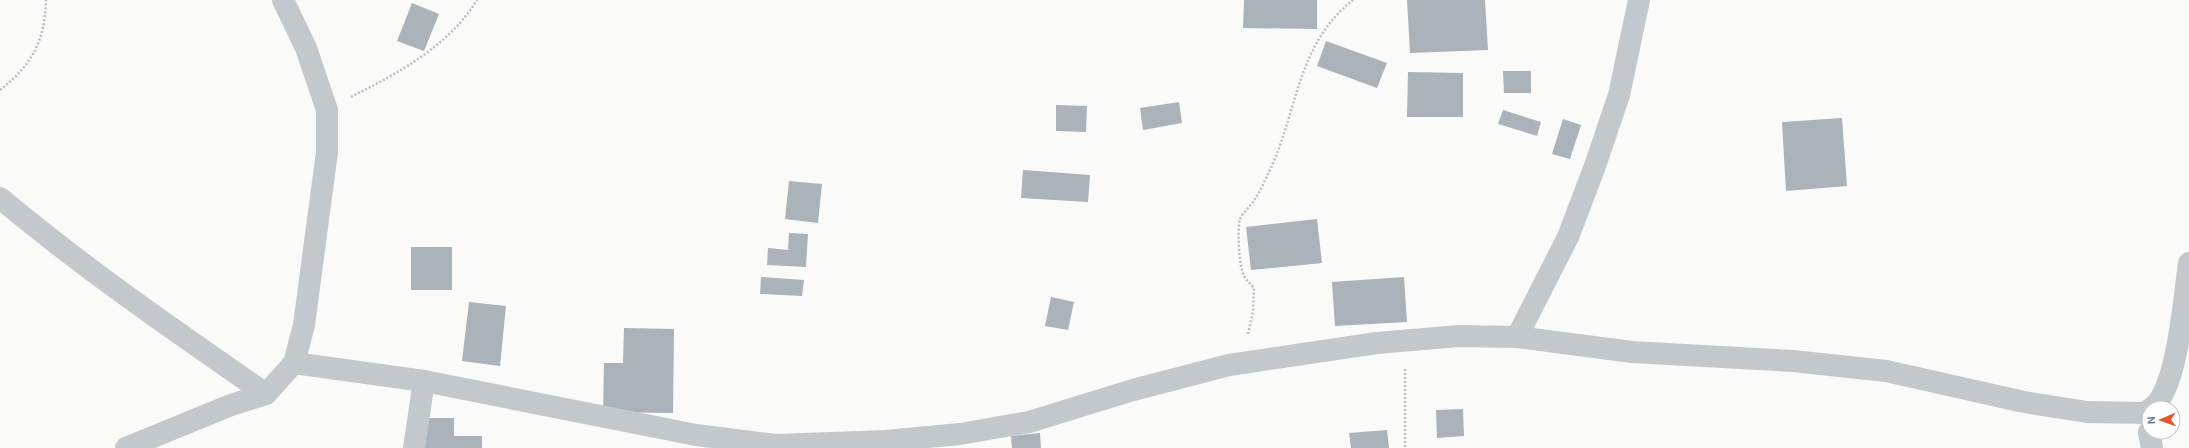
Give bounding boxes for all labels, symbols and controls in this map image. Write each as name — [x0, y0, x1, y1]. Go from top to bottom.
north arrow — [2141, 400, 2181, 440]
text: N — [2145, 416, 2157, 425]

